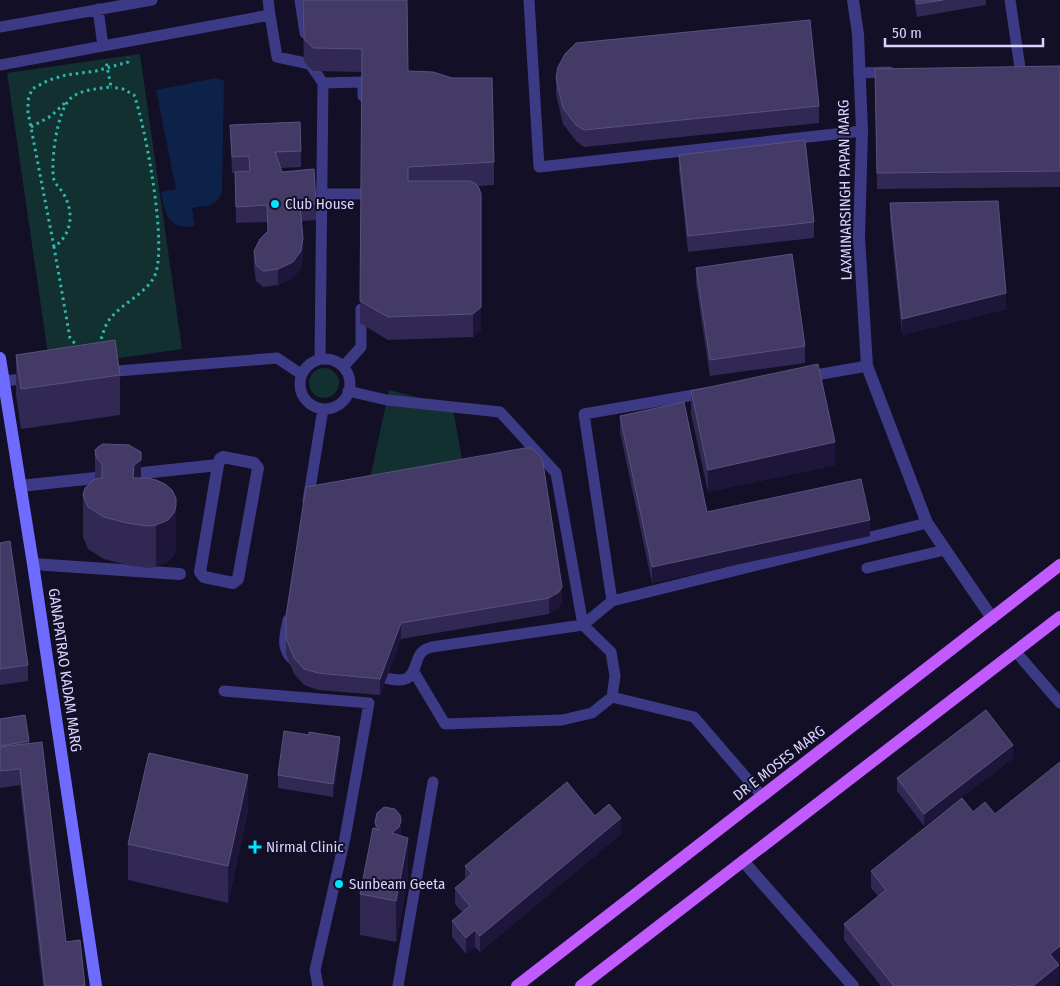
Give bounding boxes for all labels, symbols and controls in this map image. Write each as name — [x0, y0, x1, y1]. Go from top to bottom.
scale bar — [885, 15, 1042, 47]
text: 50 m — [892, 24, 922, 42]
street label: LAXMINARSINGH PAPAN MARG — [834, 100, 856, 280]
place label: Club House — [285, 195, 354, 213]
marker: Club House — [269, 198, 281, 210]
street label: GANAPATRAO KADAM MARG — [45, 587, 85, 753]
street label: DR E MOSES MARG — [730, 722, 828, 804]
place label: Nirmal Clinic — [266, 838, 344, 856]
marker: Nirmal Clinic — [248, 840, 262, 854]
place label: Sunbeam Geeta — [349, 875, 445, 893]
marker: Sunbeam Geeta — [333, 878, 345, 890]

